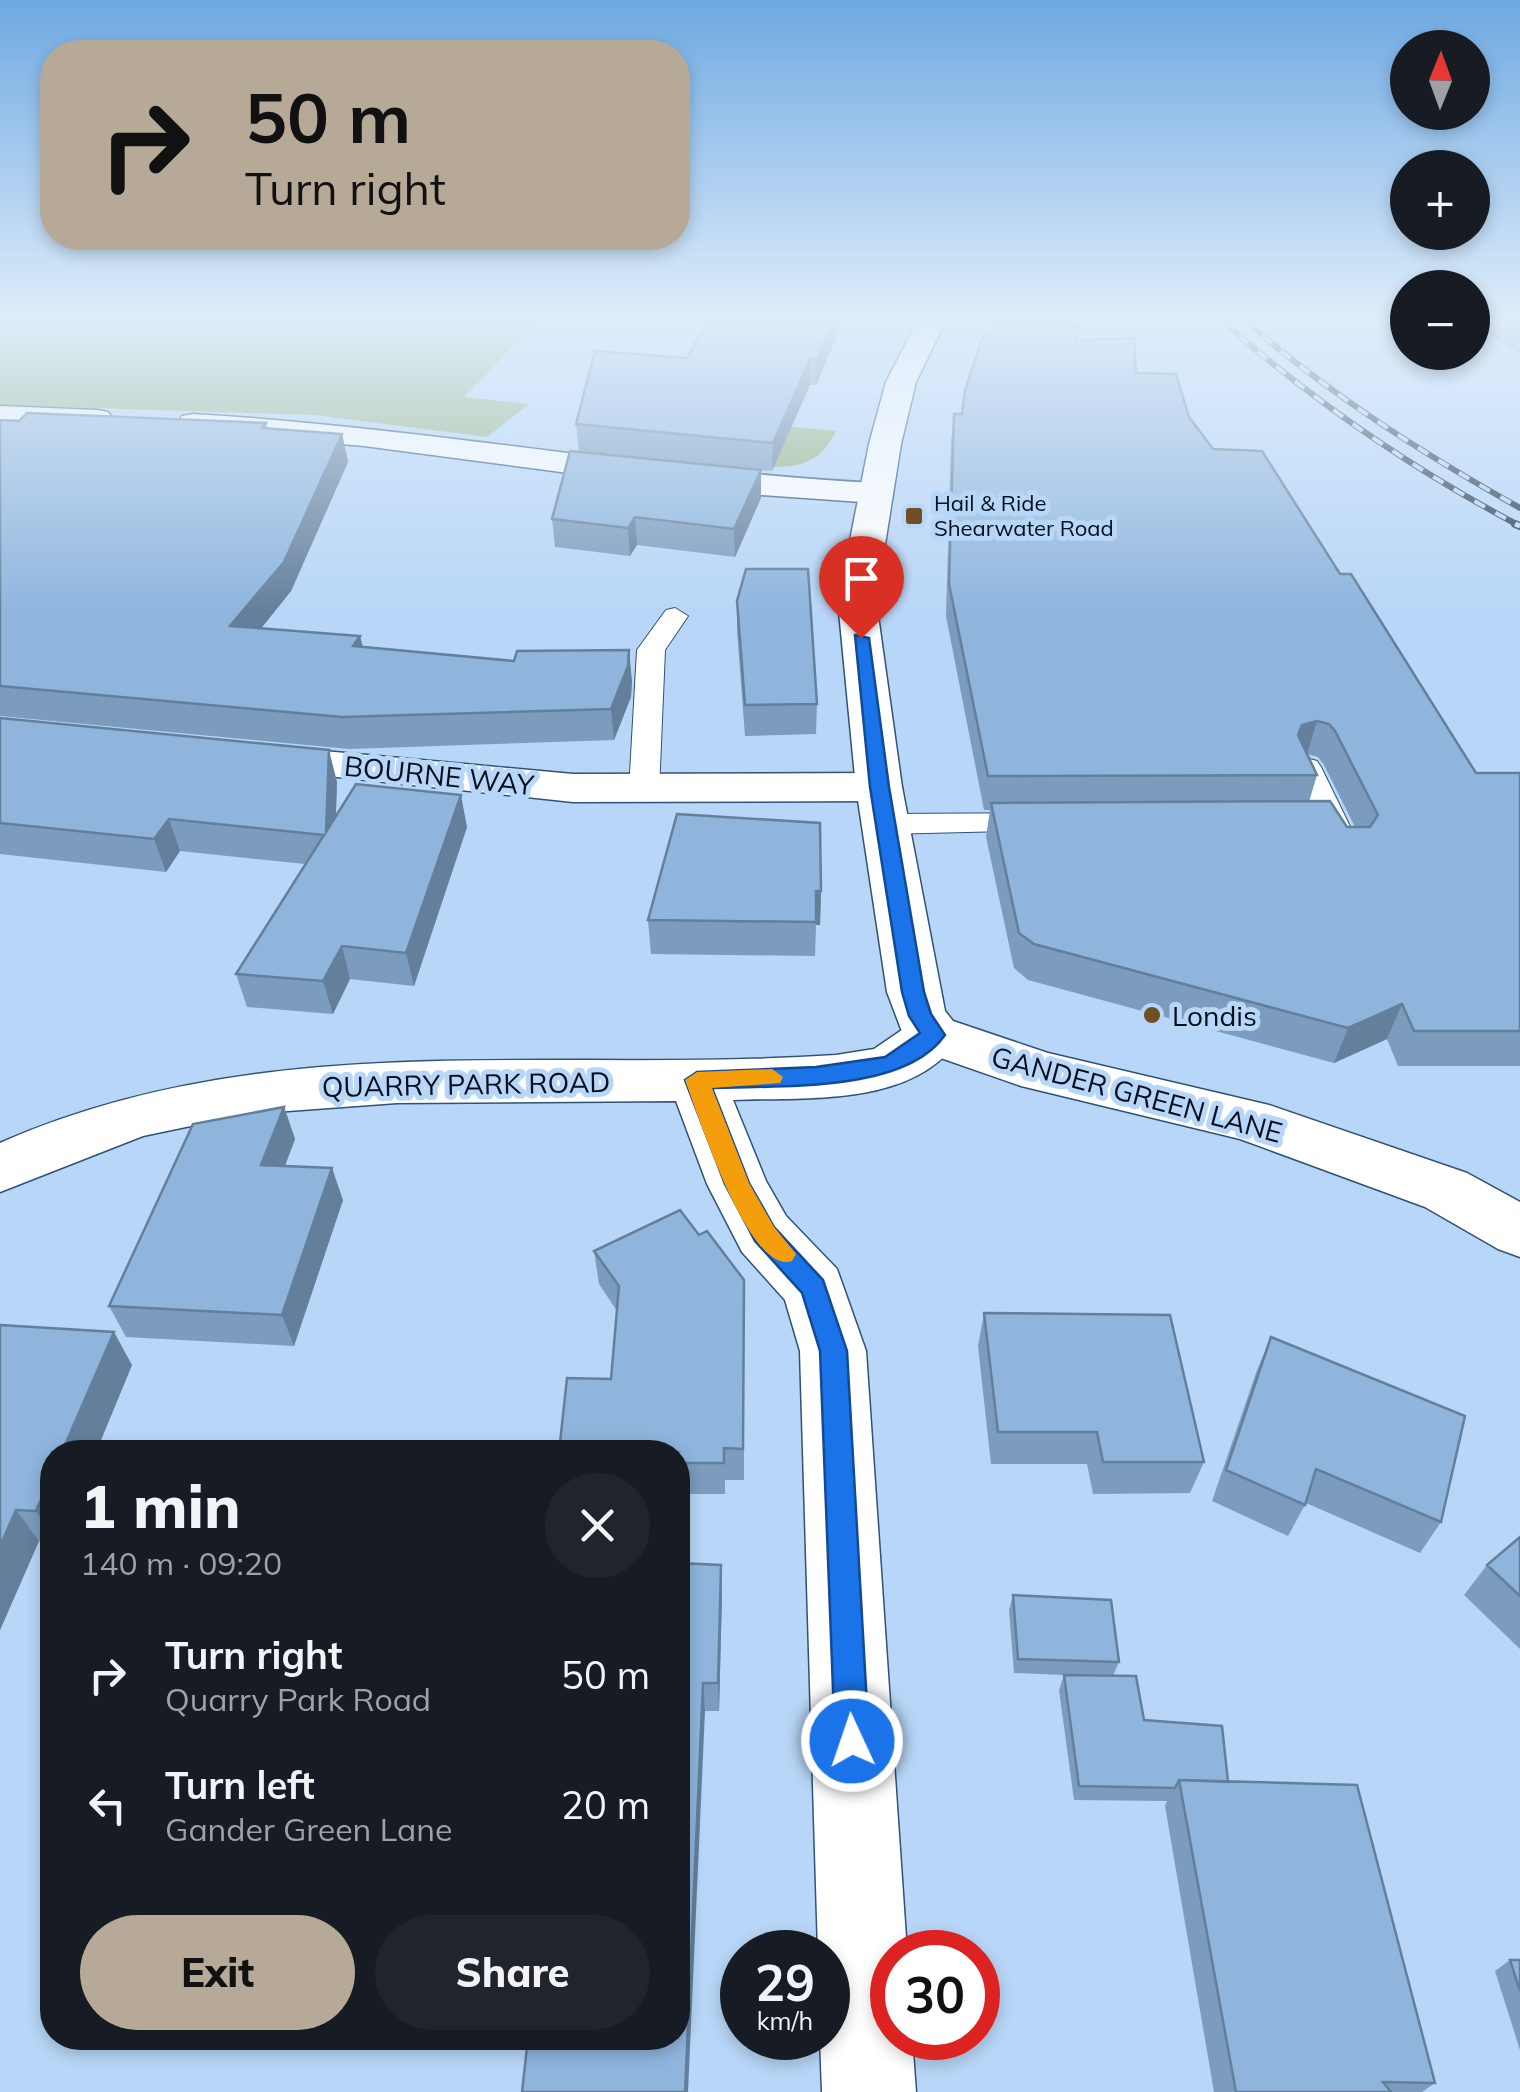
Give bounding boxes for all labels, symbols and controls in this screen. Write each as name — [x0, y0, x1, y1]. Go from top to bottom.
north arrow — [1390, 30, 1490, 130]
map controls — [1390, 30, 1490, 370]
text: 50 m — [245, 73, 411, 161]
icon: right — [80, 80, 210, 210]
button: + — [1390, 150, 1490, 250]
text: Turn right — [245, 160, 446, 216]
button: − — [1390, 270, 1490, 370]
place label: Hail & Ride Shearwater Road — [934, 489, 1114, 542]
marker: Hail & Ride Shearwater Road — [903, 505, 925, 527]
pin — [819, 536, 904, 639]
icon: arrive — [834, 551, 889, 606]
street label: BOURNE WAY — [342, 748, 537, 802]
place label: Londis — [1172, 998, 1257, 1033]
marker: Londis — [1141, 1004, 1163, 1026]
street label: GANDER GREEN LANE — [988, 1038, 1286, 1150]
street label: QUARRY PARK ROAD — [321, 1064, 611, 1104]
text: 1 min — [80, 1468, 241, 1543]
button: close — [545, 1473, 650, 1578]
text: 140 m · 09:20 — [80, 1543, 282, 1583]
text: Turn right — [165, 1631, 342, 1679]
icon: right — [80, 1648, 135, 1703]
text: 50 m — [561, 1651, 650, 1699]
text: Quarry Park Road — [165, 1679, 431, 1719]
position arrow — [800, 1689, 904, 1793]
text: Turn left — [165, 1761, 315, 1809]
icon: left — [80, 1778, 135, 1833]
text: 20 m — [561, 1781, 650, 1829]
text: Gander Green Lane — [165, 1809, 452, 1849]
button: Exit — [80, 1915, 355, 2030]
button: Share — [375, 1915, 650, 2030]
speed limit sign: 30 — [870, 1930, 1000, 2060]
text: 29 — [755, 1951, 815, 2014]
text: km/h — [757, 2005, 813, 2036]

